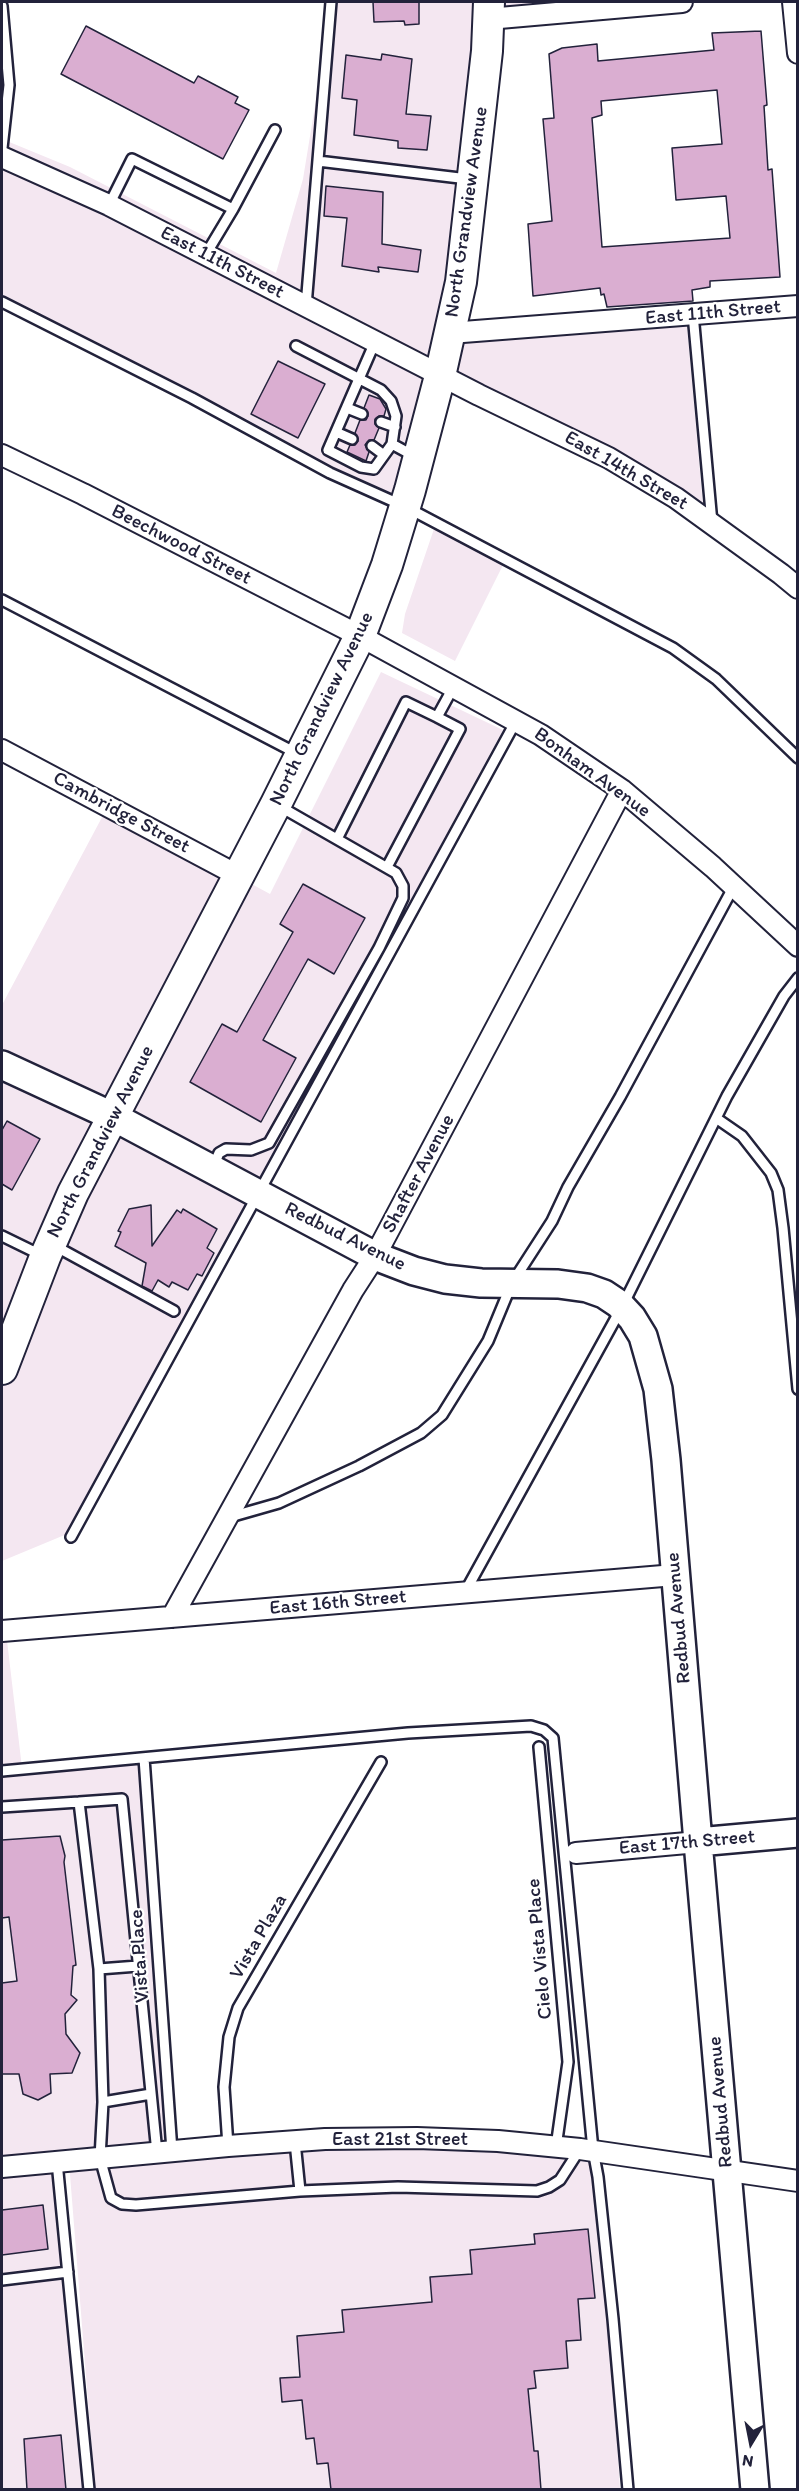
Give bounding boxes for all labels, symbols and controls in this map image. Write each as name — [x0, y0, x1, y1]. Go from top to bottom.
street label: North Grandview Avenue — [440, 105, 494, 319]
street label: East 11th Street — [156, 221, 288, 305]
street label: East 11th Street — [644, 295, 782, 331]
street label: East 14th Street — [560, 426, 692, 516]
street label: Beechwood Street — [107, 499, 255, 591]
street label: North Grandview Avenue — [265, 608, 379, 810]
street label: Bonham Avenue — [529, 723, 655, 823]
street label: Cambridge Street — [48, 767, 194, 859]
street label: North Grandview Avenue — [42, 1042, 160, 1242]
street label: Shafter Avenue — [378, 1110, 460, 1238]
street label: Redbud Avenue — [281, 1197, 409, 1277]
street label: Redbud Avenue — [661, 1551, 697, 1685]
street label: East 16th Street — [269, 1585, 407, 1621]
street label: East 17th Street — [618, 1825, 756, 1861]
street label: Cielo Vista Place — [522, 1877, 558, 2021]
street label: Vista Plaza — [225, 1890, 293, 1984]
street label: Vista Place — [125, 1908, 155, 2004]
street label: Redbud Avenue — [703, 2035, 739, 2169]
street label: East 21st Street — [332, 2128, 468, 2152]
north arrow — [721, 2413, 781, 2473]
text: N — [741, 2451, 755, 2472]

